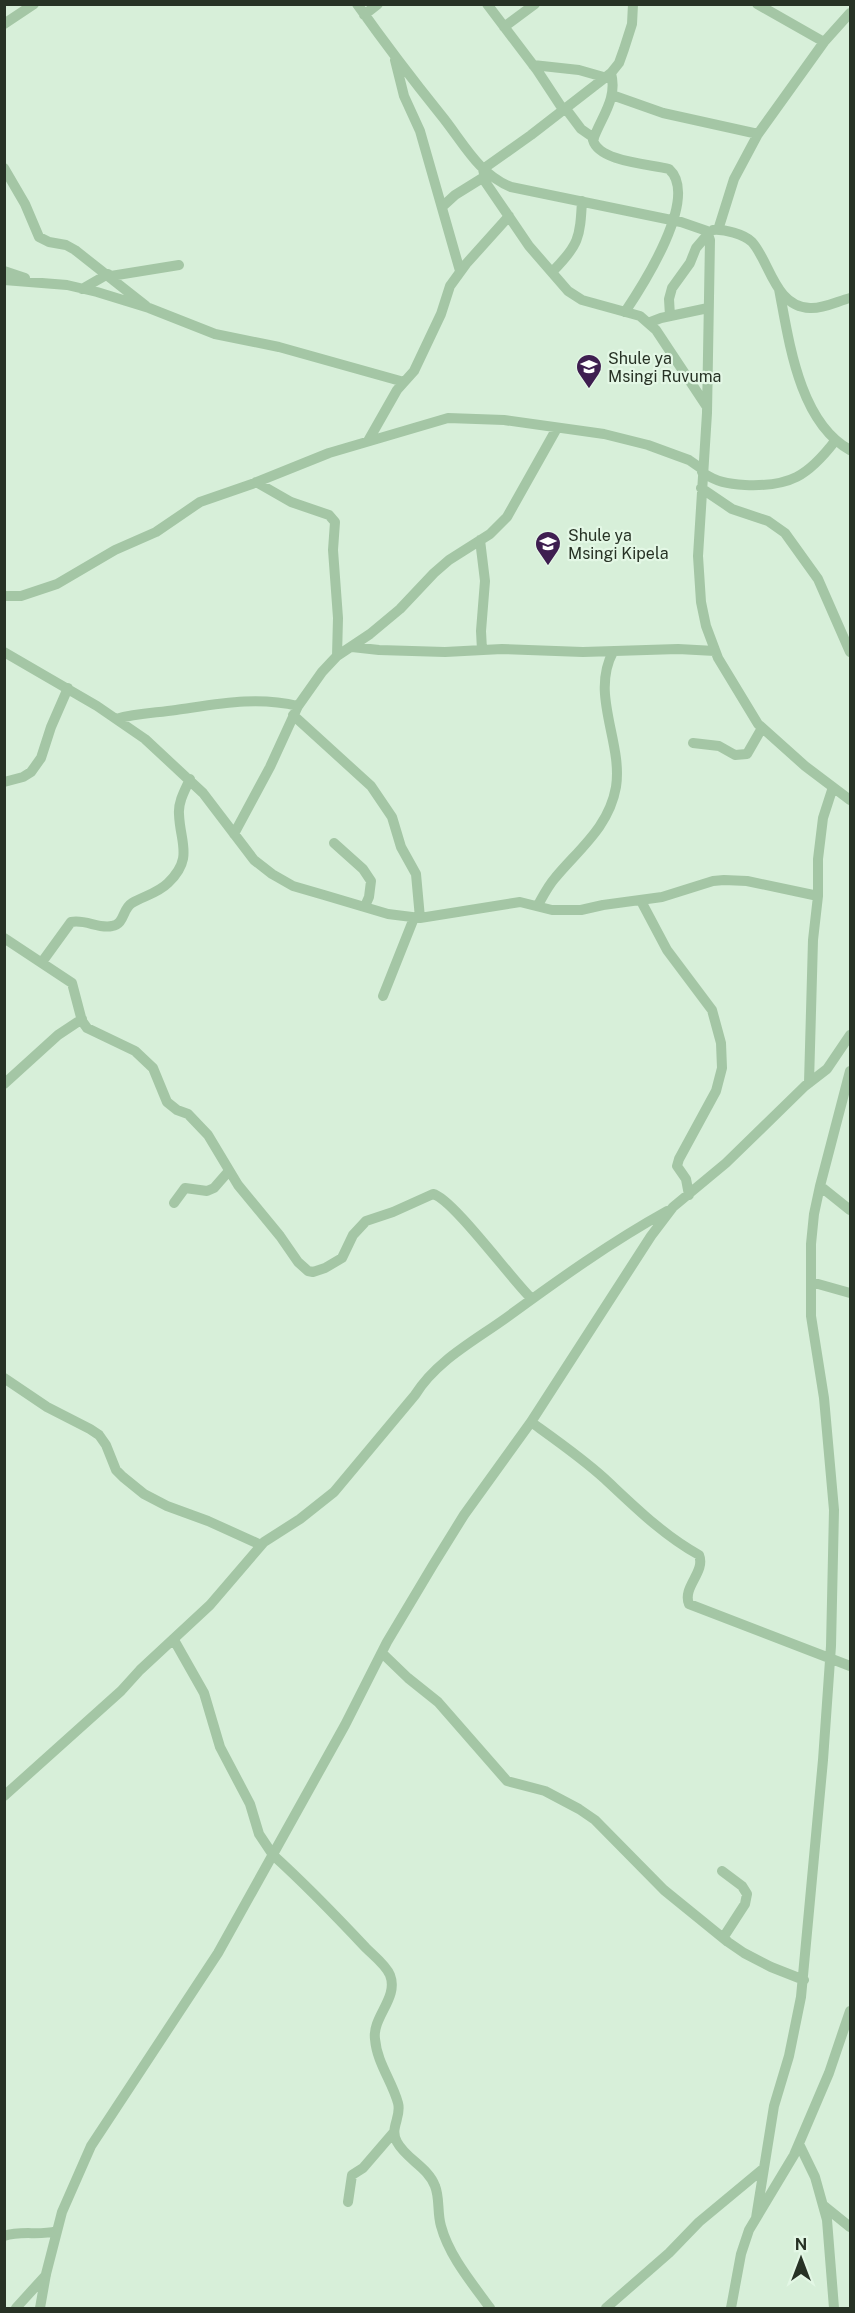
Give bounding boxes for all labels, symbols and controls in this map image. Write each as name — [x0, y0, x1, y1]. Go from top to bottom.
place label: Shule ya Msingi Ruvuma — [608, 349, 721, 386]
school or university icon: Shule ya Msingi Ruvuma — [574, 352, 604, 390]
place label: Shule ya Msingi Kipela — [568, 526, 669, 563]
school or university icon: Shule ya Msingi Kipela — [533, 529, 563, 567]
north arrow — [771, 2229, 831, 2289]
text: N — [795, 2235, 807, 2254]

